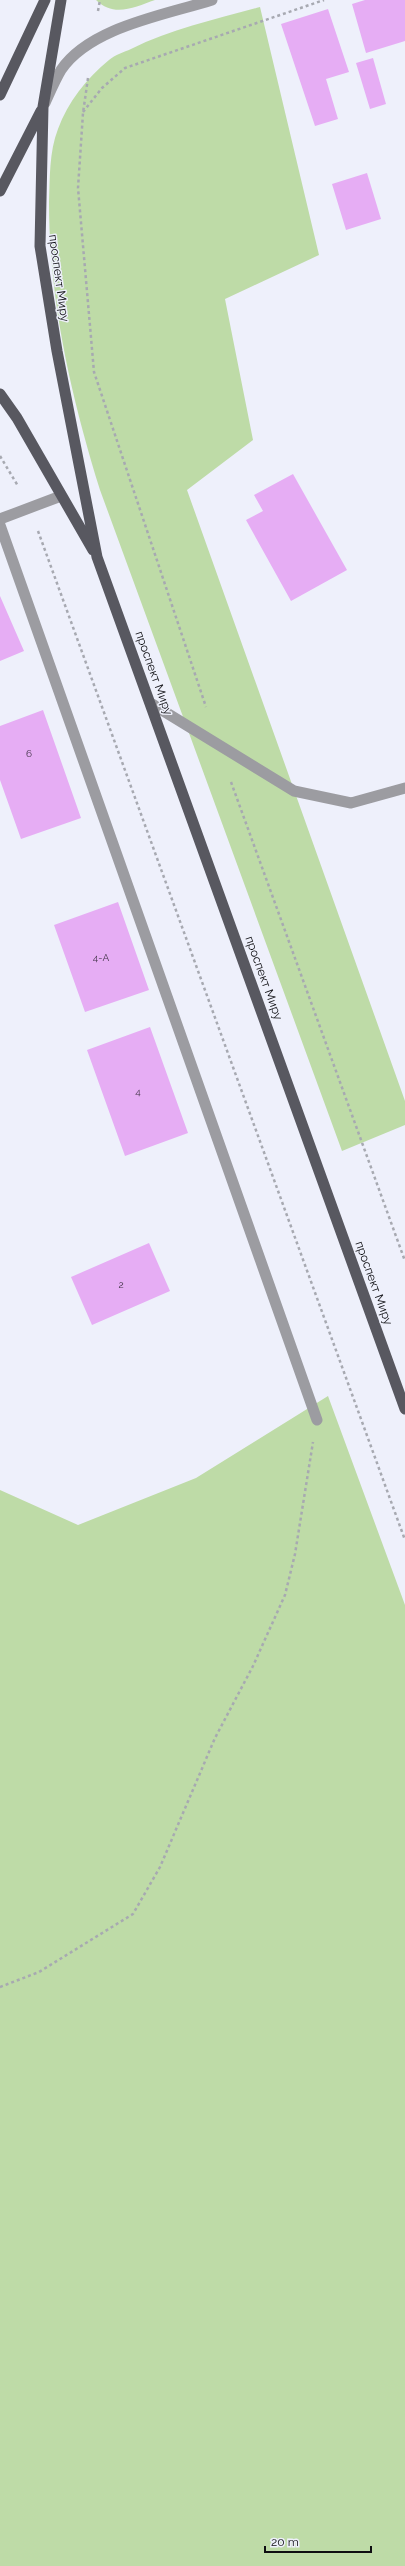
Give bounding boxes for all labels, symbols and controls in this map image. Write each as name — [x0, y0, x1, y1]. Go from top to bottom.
street label: проспект Миру — [46, 233, 72, 323]
street label: проспект Миру — [132, 629, 176, 717]
house number: 6 — [26, 748, 32, 759]
street label: проспект Миру — [242, 934, 286, 1022]
house number: 4-А — [93, 952, 109, 963]
house number: 4 — [135, 1086, 141, 1097]
street label: проспект Миру — [352, 1239, 396, 1327]
house number: 2 — [118, 1279, 124, 1290]
scale bar — [265, 2528, 371, 2554]
text: 20 m — [271, 2535, 299, 2549]

